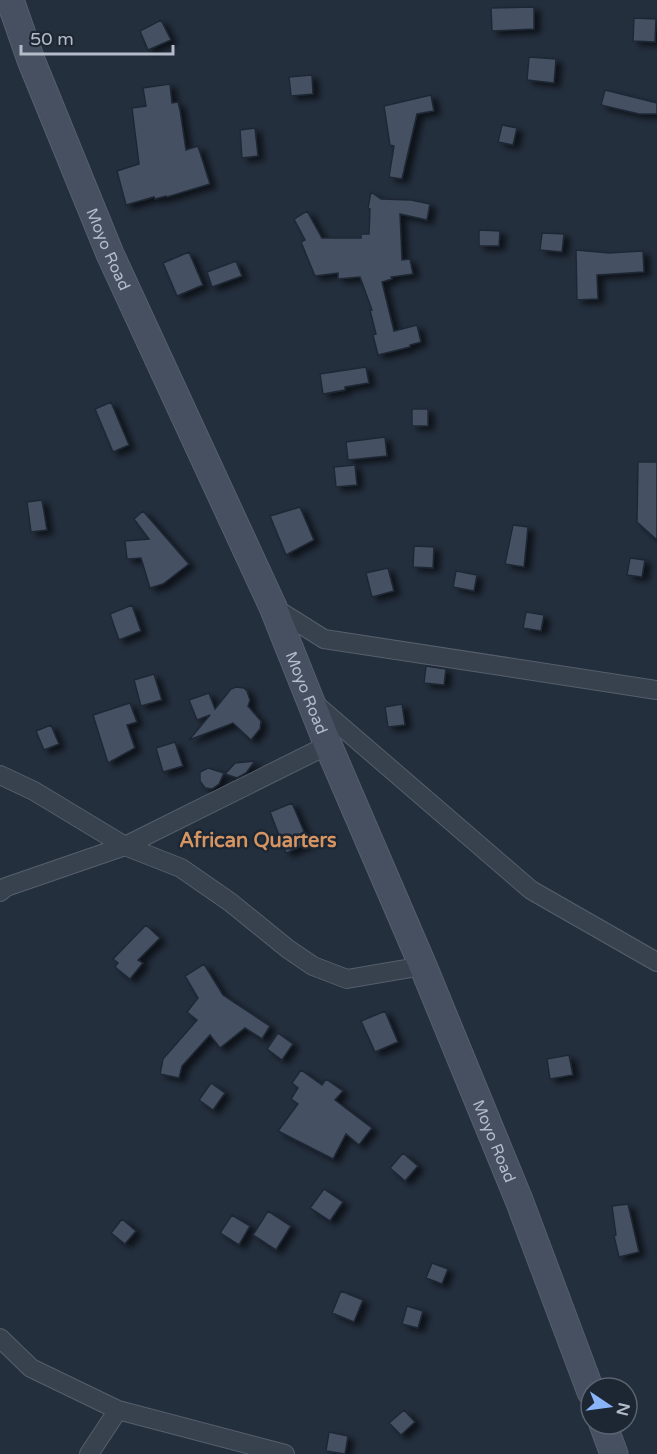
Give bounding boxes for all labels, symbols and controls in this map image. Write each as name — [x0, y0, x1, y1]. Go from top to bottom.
scale bar — [21, 18, 172, 56]
text: 50 m — [30, 28, 74, 50]
street label: Moyo Road — [81, 205, 134, 294]
street label: Moyo Road — [281, 649, 332, 737]
district label: African Quarters — [179, 829, 337, 853]
street label: Moyo Road — [468, 1097, 520, 1186]
north arrow — [579, 1376, 639, 1436]
text: N — [611, 1401, 634, 1418]

